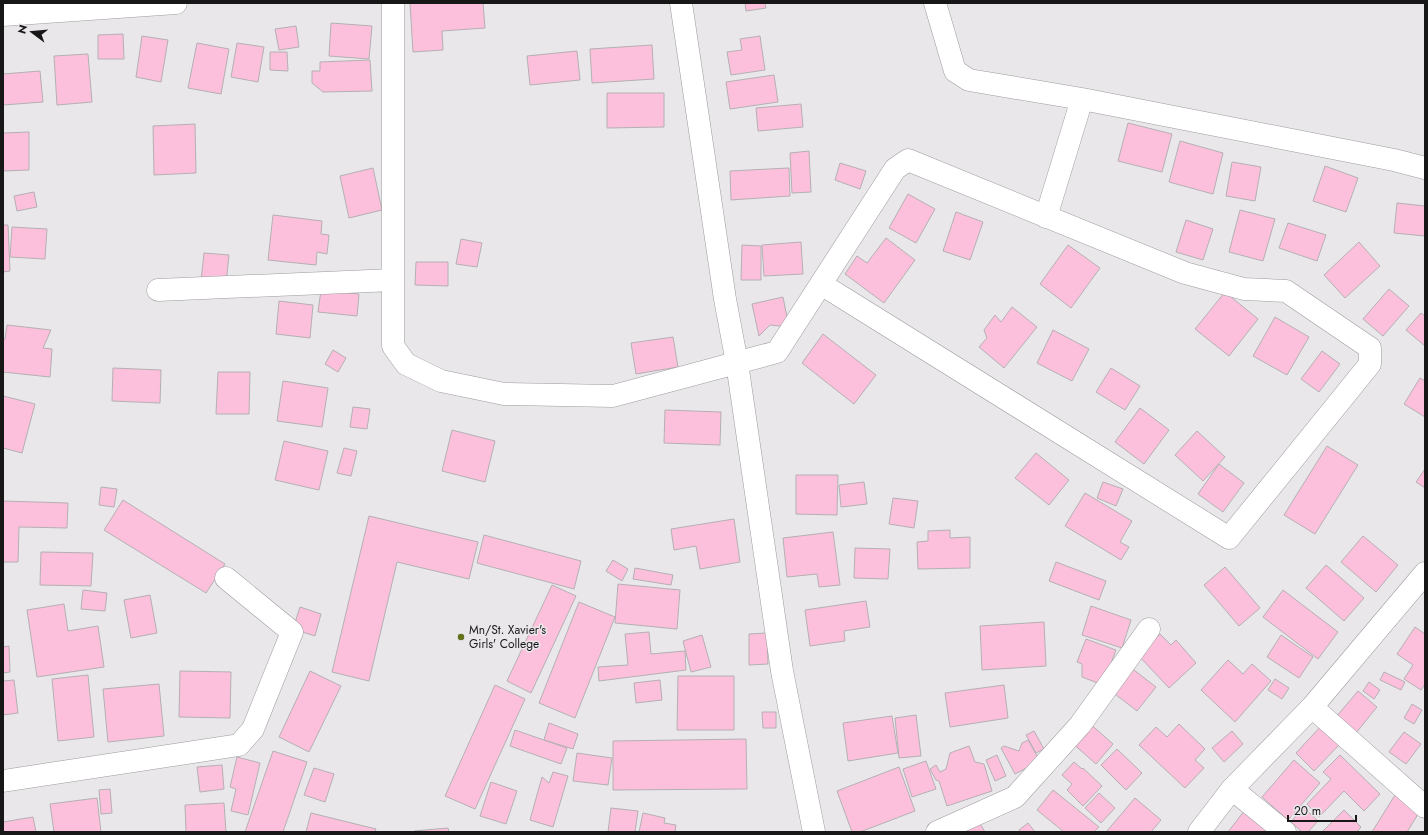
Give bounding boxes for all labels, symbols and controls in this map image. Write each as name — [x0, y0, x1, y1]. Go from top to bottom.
north arrow — [12, 12, 52, 52]
text: N — [13, 23, 31, 36]
place label: Mn/St. Xavier's Girls' College — [469, 621, 546, 653]
marker: Mn/St. Xavier's Girls' College — [456, 632, 466, 642]
scale bar — [1288, 797, 1356, 823]
text: 20 m — [1294, 802, 1321, 820]

